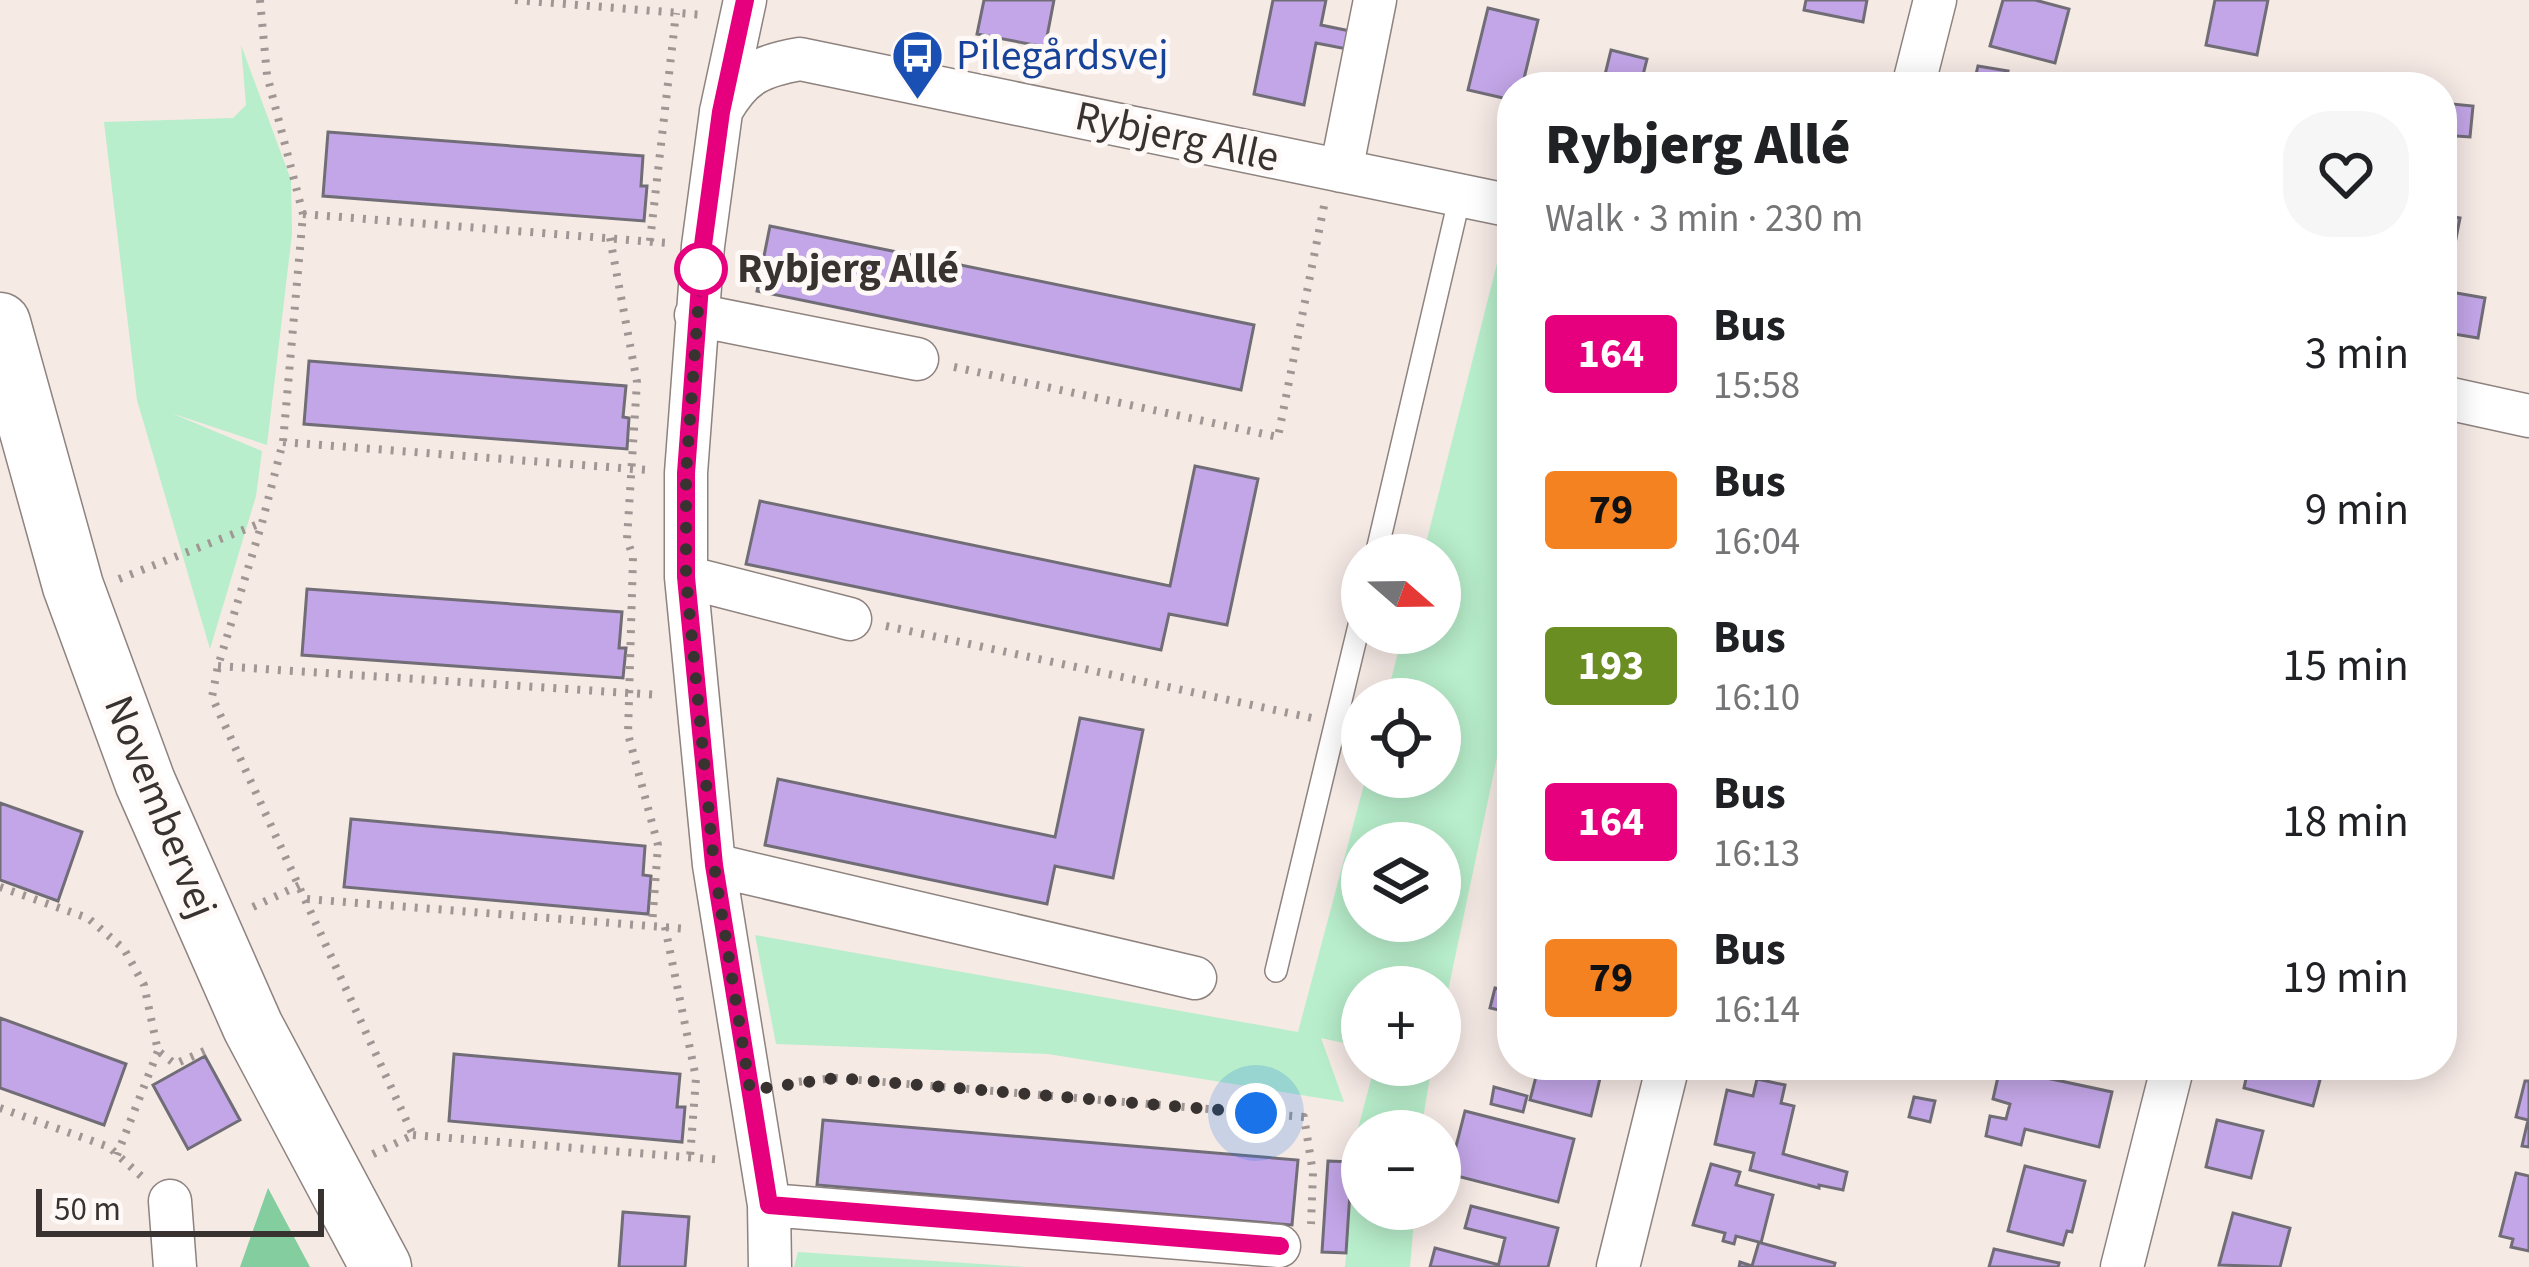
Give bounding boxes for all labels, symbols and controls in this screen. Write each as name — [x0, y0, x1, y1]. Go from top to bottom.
place label: Pilegårdsvej — [956, 26, 1169, 86]
bus stop icon: Pilegårdsvej — [889, 28, 945, 102]
street label: Rybjerg Alle — [1070, 86, 1284, 188]
text: Rybjerg Allé — [1545, 105, 1850, 186]
button: heart — [2283, 111, 2409, 237]
text: Walk · 3 min · 230 m — [1545, 191, 1863, 247]
place label: Rybjerg Allé — [737, 239, 959, 299]
marker: Rybjerg Allé — [676, 244, 726, 294]
text: Bus — [1713, 294, 1786, 358]
text: 3 min — [2305, 322, 2409, 386]
text: 164 — [1578, 324, 1644, 384]
text: 15:58 — [1713, 358, 1800, 414]
text: Bus — [1713, 450, 1786, 514]
text: 9 min — [2305, 478, 2409, 542]
text: 79 — [1589, 480, 1633, 540]
text: 16:04 — [1713, 514, 1800, 570]
north arrow — [1341, 534, 1461, 654]
map controls — [1341, 534, 1461, 1230]
text: Bus — [1713, 606, 1786, 670]
text: 15 min — [2282, 634, 2409, 698]
text: 193 — [1578, 636, 1644, 696]
text: 16:10 — [1713, 670, 1800, 726]
button: locate — [1341, 678, 1461, 798]
street label: Novembervej — [88, 687, 232, 927]
text: Bus — [1713, 762, 1786, 826]
text: 18 min — [2282, 790, 2409, 854]
text: 164 — [1578, 792, 1644, 852]
button: layers — [1341, 822, 1461, 942]
text: 16:13 — [1713, 826, 1800, 882]
text: Bus — [1713, 918, 1786, 982]
text: 19 min — [2282, 946, 2409, 1010]
text: 79 — [1589, 948, 1633, 1008]
button: + — [1341, 966, 1461, 1086]
text: 16:14 — [1713, 982, 1800, 1038]
your location — [1226, 1083, 1286, 1143]
button: − — [1341, 1110, 1461, 1230]
scale bar — [36, 1183, 324, 1236]
text: 50 m — [54, 1186, 121, 1233]

